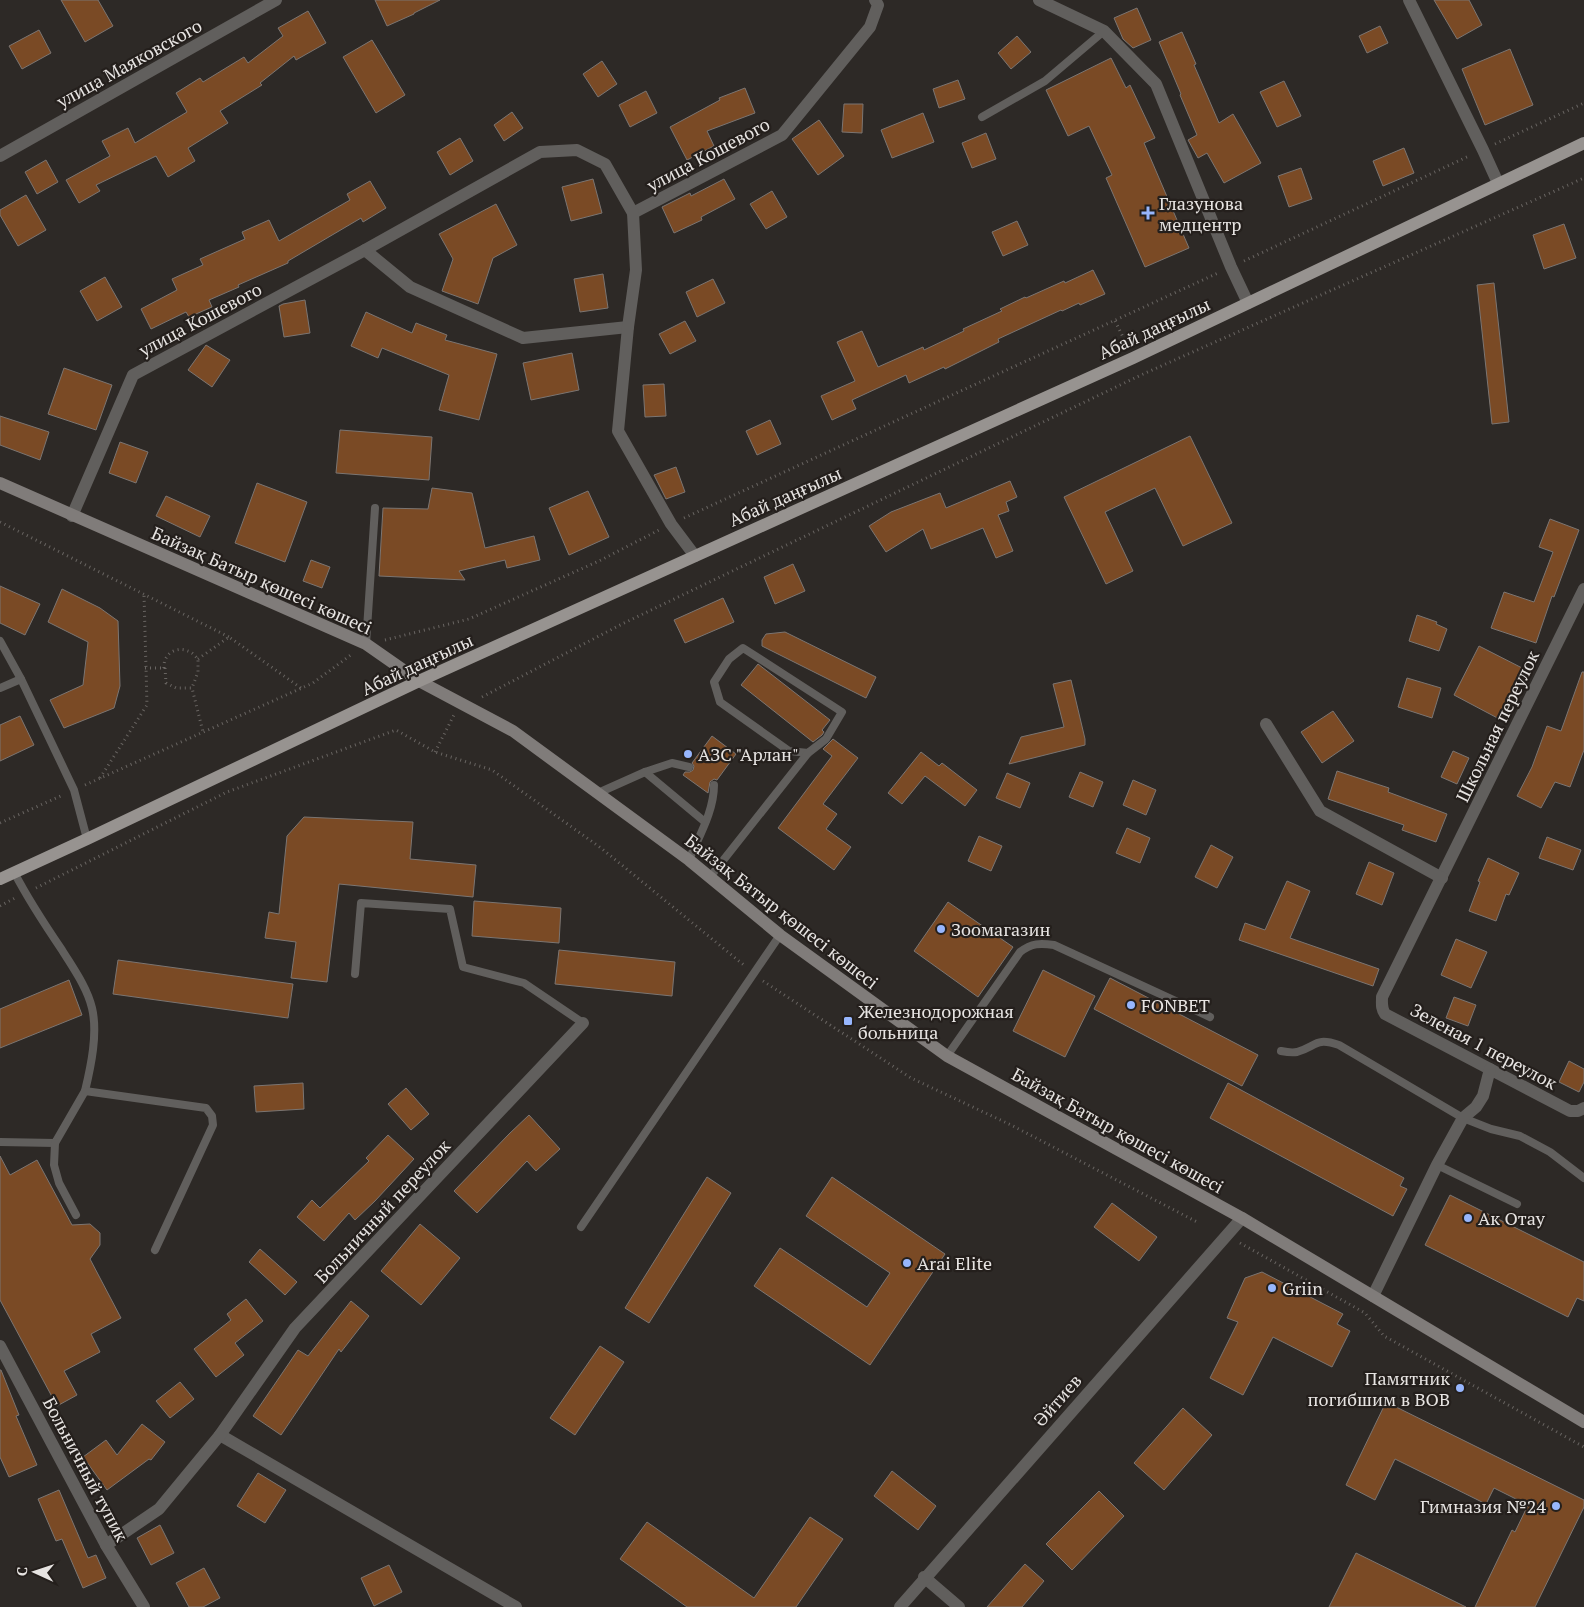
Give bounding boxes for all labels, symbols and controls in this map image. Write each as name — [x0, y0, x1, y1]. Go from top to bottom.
street label: улица Маяковского — [51, 13, 206, 113]
street label: улица Кошевого — [641, 111, 774, 197]
place label: Глазунова медцентр — [1159, 191, 1243, 236]
marker: Глазунова медцентр — [1141, 206, 1155, 220]
street label: улица Кошевого — [133, 276, 266, 362]
street label: Абай даңғылы — [1094, 292, 1214, 364]
street label: Абай даңғылы — [725, 460, 845, 532]
street label: Байзақ Батыр қөшесі көшесі — [148, 520, 376, 640]
street label: Абай даңғылы — [357, 628, 477, 700]
street label: Школьная переулок — [1450, 646, 1544, 806]
place label: АЗС "Арлан" — [698, 742, 799, 766]
marker: АЗС "Арлан" — [682, 748, 694, 760]
street label: Байзақ Батыр қөшесі көшесі — [680, 828, 884, 994]
place label: Зоомагазин — [951, 917, 1051, 941]
marker: Зоомагазин — [935, 923, 947, 935]
place label: FONBET — [1141, 993, 1210, 1017]
street label: Зеленая 1 переулок — [1407, 997, 1562, 1095]
place label: Железнодорожная больница — [858, 999, 1014, 1044]
marker: FONBET — [1125, 999, 1137, 1011]
marker: Железнодорожная больница — [842, 1015, 854, 1027]
street label: Байзақ Батыр қөшесі көшесі — [1008, 1062, 1228, 1198]
street label: Больничный переулок — [309, 1134, 455, 1288]
place label: Ак Отау — [1478, 1206, 1546, 1230]
marker: Ак Отау — [1462, 1212, 1474, 1224]
place label: Arai Elite — [917, 1251, 992, 1275]
marker: Arai Elite — [901, 1257, 913, 1269]
place label: Griin — [1282, 1276, 1323, 1300]
marker: Griin — [1266, 1282, 1278, 1294]
place label: Памятник погибшим в ВОВ — [1308, 1366, 1450, 1411]
street label: Әйтиев — [1028, 1369, 1086, 1431]
marker: Памятник погибшим в ВОВ — [1454, 1382, 1466, 1394]
street label: Больничный тупик — [38, 1393, 134, 1546]
place label: Гимназия №24 — [1420, 1494, 1546, 1518]
marker: Гимназия №24 — [1550, 1500, 1562, 1512]
north arrow — [10, 1547, 60, 1597]
text: С — [12, 1566, 31, 1576]

